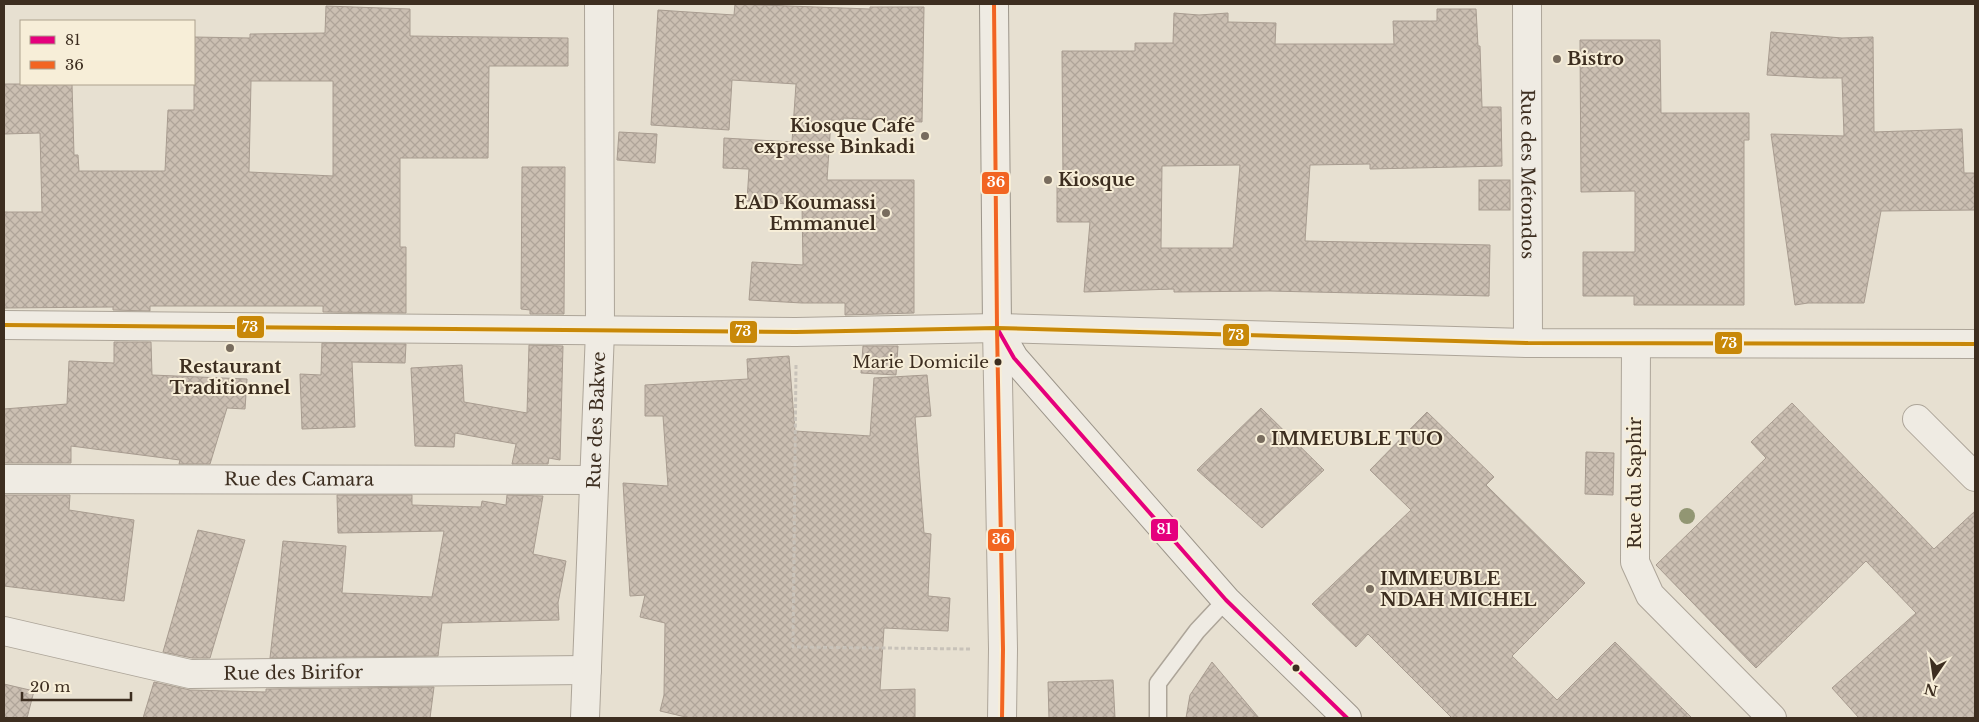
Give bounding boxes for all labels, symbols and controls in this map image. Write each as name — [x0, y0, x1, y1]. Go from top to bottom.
legend — [20, 20, 195, 85]
text: 81 — [65, 30, 81, 49]
place label: Bistro — [1567, 48, 1624, 70]
marker: Bistro — [1551, 53, 1563, 65]
text: 36 — [65, 55, 84, 74]
street label: Rue des Métondos — [1516, 89, 1539, 259]
place label: Kiosque Café expresse Binkadi — [754, 115, 915, 158]
marker: Kiosque Café expresse Binkadi — [919, 130, 931, 142]
place label: Kiosque — [1058, 169, 1135, 191]
line badge: 36 — [981, 171, 1010, 195]
text: 36 — [987, 173, 1005, 191]
marker: Kiosque — [1042, 174, 1054, 186]
place label: EAD Koumassi Emmanuel — [734, 192, 877, 235]
marker: EAD Koumassi Emmanuel — [880, 207, 892, 219]
line badge: 73 — [236, 315, 265, 339]
text: 73 — [242, 318, 258, 336]
line badge: 73 — [729, 320, 758, 344]
text: 73 — [735, 322, 751, 340]
line badge: 73 — [1222, 323, 1250, 347]
text: 73 — [1228, 326, 1244, 344]
line badge: 73 — [1714, 331, 1743, 355]
text: 73 — [1721, 334, 1737, 352]
marker: Restaurant Traditionnel — [224, 342, 236, 354]
street label: Rue des Bakwe — [583, 351, 610, 490]
place label: Marie Domicile — [852, 352, 989, 373]
place label: Restaurant Traditionnel — [170, 356, 291, 399]
marker: Marie Domicile — [993, 357, 1003, 367]
street label: Rue du Saphir — [1624, 417, 1646, 549]
place label: IMMEUBLE TUO — [1271, 428, 1443, 450]
marker: IMMEUBLE TUO — [1255, 433, 1267, 445]
street label: Rue des Camara — [224, 468, 374, 491]
line badge: 81 — [1150, 518, 1179, 542]
text: 81 — [1157, 520, 1172, 538]
line badge: 36 — [987, 528, 1015, 552]
text: 36 — [992, 530, 1010, 548]
place label: IMMEUBLE NDAH MICHEL — [1380, 568, 1537, 611]
marker: IMMEUBLE NDAH MICHEL — [1364, 583, 1376, 595]
north arrow — [1909, 652, 1959, 702]
street label: Rue des Birifor — [223, 661, 364, 685]
unlabelled marker — [1291, 663, 1301, 673]
scale bar — [22, 670, 131, 702]
text: 20 m — [30, 677, 70, 696]
text: N — [1923, 679, 1940, 700]

